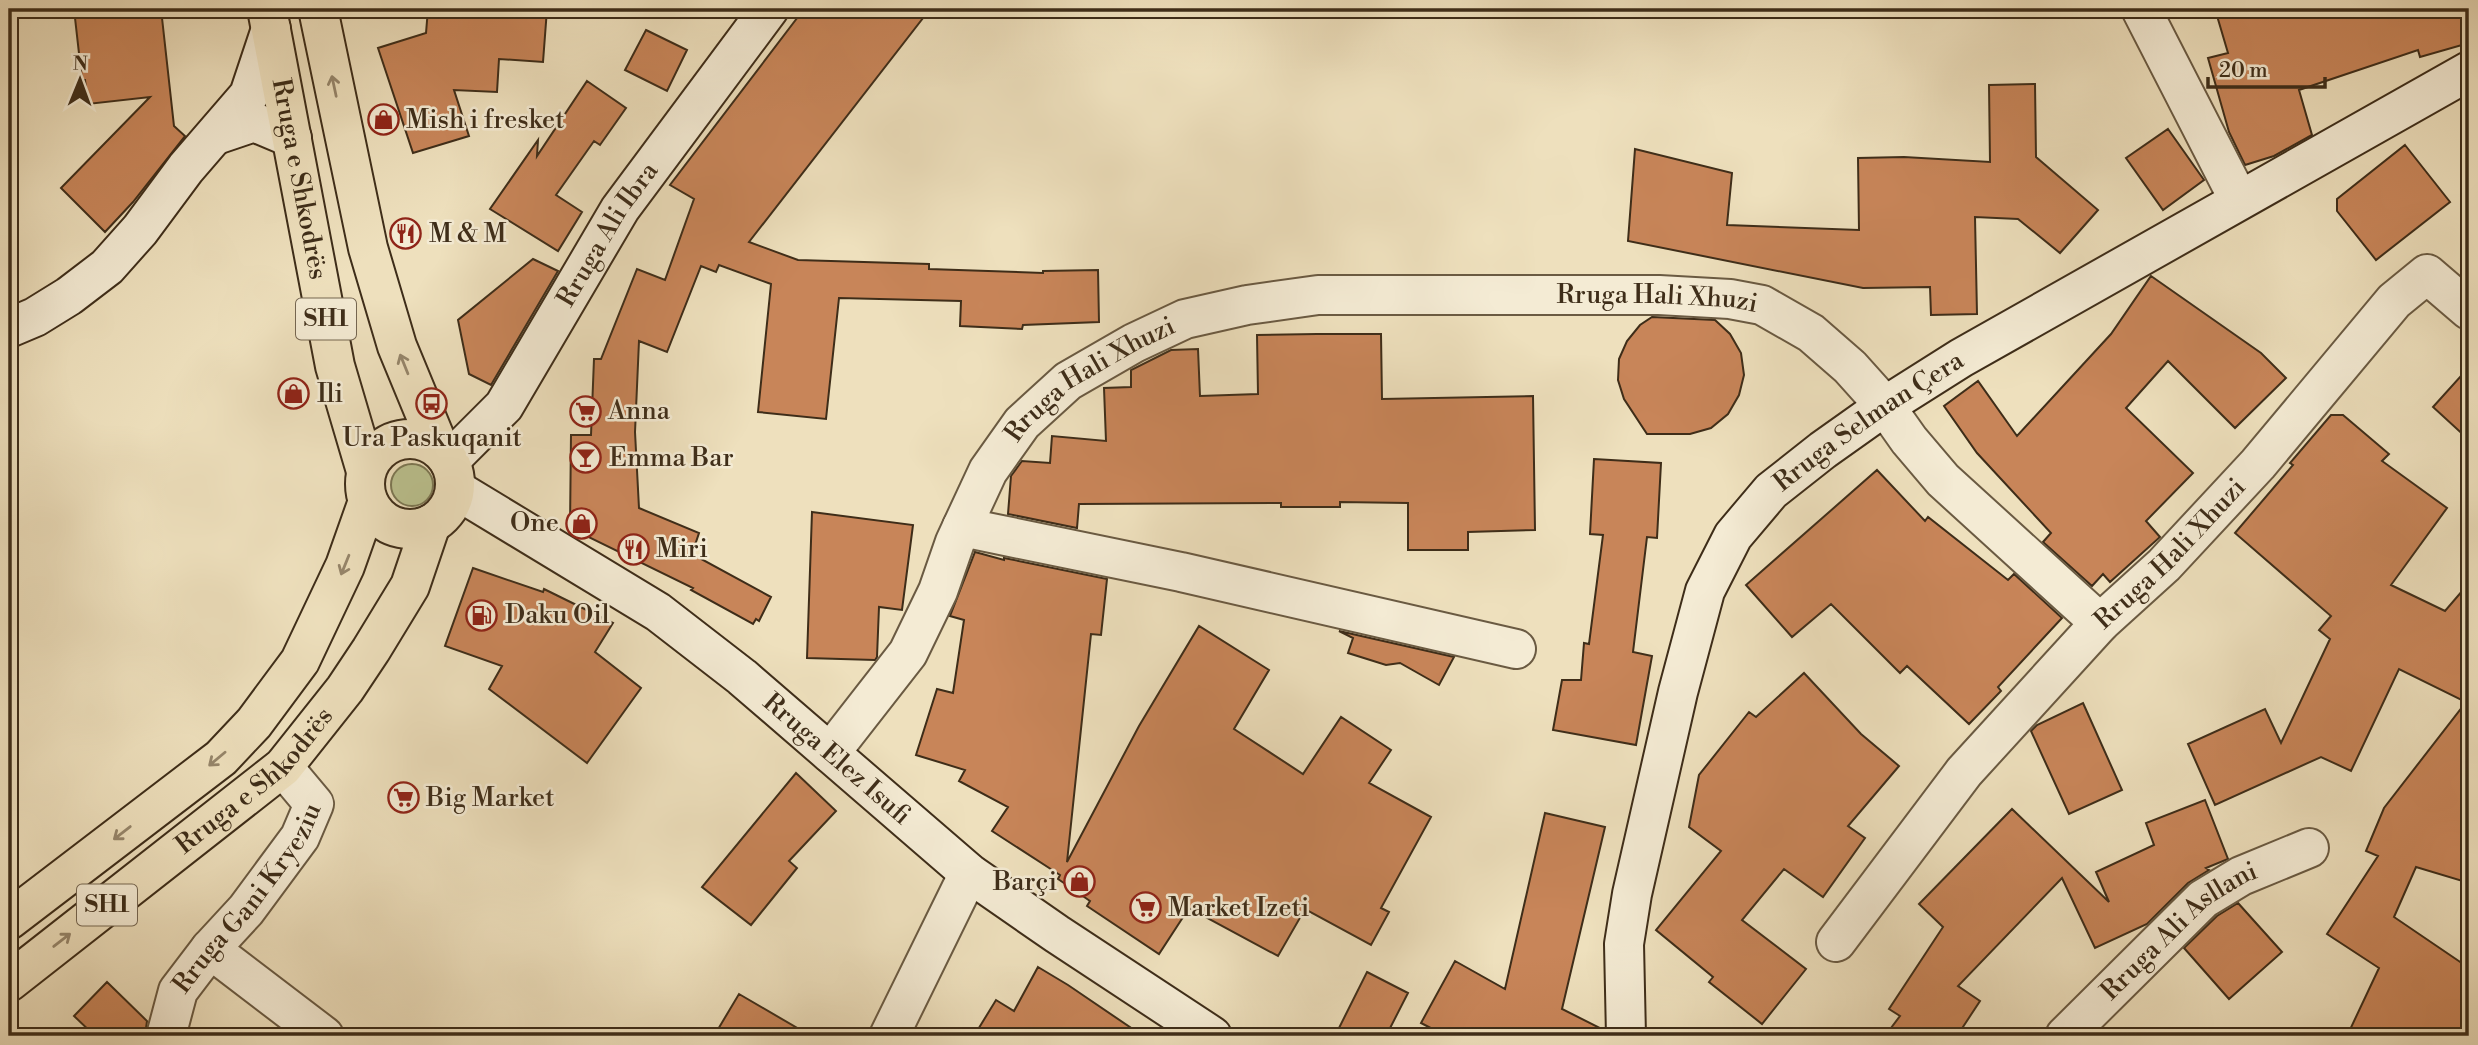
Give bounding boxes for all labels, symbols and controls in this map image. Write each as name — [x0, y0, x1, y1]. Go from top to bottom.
north arrow — [46, 46, 116, 116]
scale bar — [2208, 46, 2326, 90]
text: N — [73, 52, 88, 76]
text: 20 m — [2219, 58, 2268, 84]
one-way arrow — [326, 75, 340, 98]
street label: Rruga e Shkodrës — [265, 76, 334, 282]
shop icon: Mish i fresket — [366, 103, 400, 137]
place label: Mish i fresket — [406, 104, 564, 136]
street label: Rruga Ali Ibra — [550, 155, 666, 313]
restaurant icon: M & M — [389, 217, 423, 251]
place label: M & M — [429, 218, 506, 250]
street label: Rruga Hali Xhuzi — [1557, 279, 1760, 320]
road number: SH1 — [296, 298, 356, 340]
street label: Rruga Hali Xhuzi — [998, 310, 1180, 448]
street label: Rruga Selman Çera — [1767, 344, 1970, 499]
one-way arrow — [397, 354, 410, 375]
shop icon: Ili — [277, 377, 311, 411]
place label: Ili — [317, 378, 343, 410]
bus stop icon: Ura Paskuqanit — [415, 386, 449, 420]
supermarket icon: Anna — [568, 394, 602, 428]
place label: Anna — [607, 395, 671, 427]
place label: Ura Paskuqanit — [342, 422, 522, 454]
bar icon: Emma Bar — [569, 441, 603, 475]
place label: Emma Bar — [609, 442, 734, 474]
street label: Rruga Hali Xhuzi — [2088, 472, 2253, 636]
shop icon: One — [565, 506, 599, 540]
place label: One — [510, 507, 559, 539]
restaurant icon: Miri — [616, 532, 650, 566]
place label: Miri — [656, 533, 708, 565]
one-way arrow — [337, 554, 350, 576]
fuel station icon: Daku Oil — [465, 598, 499, 632]
place label: Daku Oil — [505, 599, 610, 631]
street label: Rruga Elez Isufi — [756, 686, 918, 832]
street label: Rruga e Shkodrës — [169, 701, 340, 861]
one-way arrow — [209, 752, 227, 767]
supermarket icon: Big Market — [386, 781, 420, 815]
place label: Big Market — [425, 782, 554, 814]
street label: Rruga Gani Kryeziu — [166, 798, 329, 1000]
one-way arrow — [113, 825, 132, 840]
street label: Rruga Ali Asllani — [2094, 855, 2262, 1007]
shop icon: Barçi — [1063, 865, 1097, 899]
place label: Barçi — [992, 866, 1057, 898]
road number: SH1 — [77, 884, 137, 925]
supermarket icon: Market Izeti — [1128, 891, 1162, 925]
place label: Market Izeti — [1168, 892, 1309, 924]
one-way arrow — [53, 932, 71, 947]

